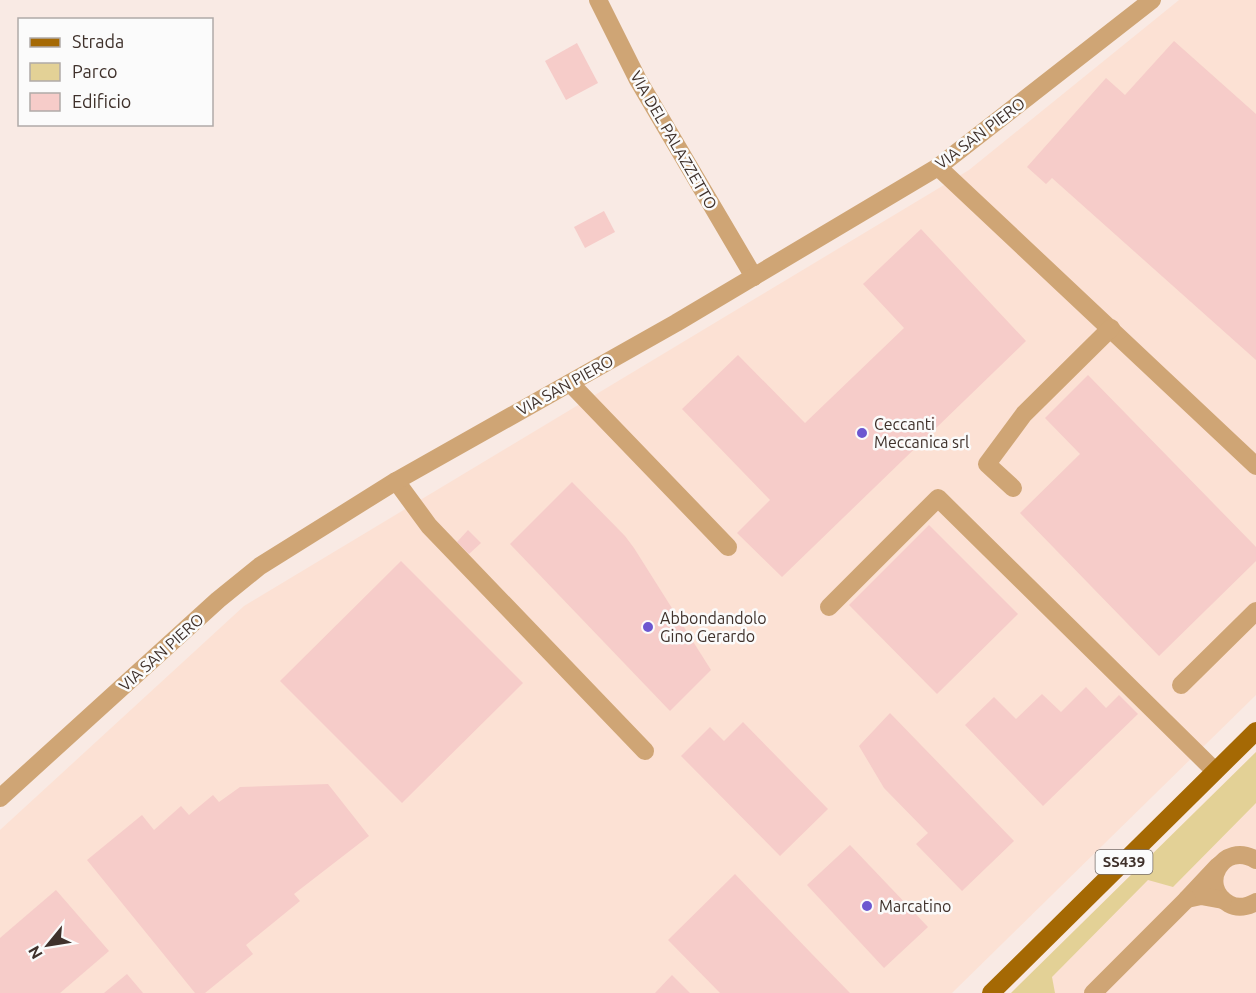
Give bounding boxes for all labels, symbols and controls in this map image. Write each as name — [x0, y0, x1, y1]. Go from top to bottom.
legend — [18, 18, 213, 126]
text: Strada — [72, 31, 124, 51]
text: Parco — [72, 61, 118, 81]
street label: VIA DEL PALAZZETTO — [627, 68, 721, 212]
text: Edificio — [72, 91, 131, 111]
street label: VIA SAN PIERO — [932, 94, 1028, 172]
street label: VIA SAN PIERO — [514, 351, 616, 419]
place label: Ceccanti Meccanica srl — [874, 415, 969, 451]
marker: Ceccanti Meccanica srl — [855, 426, 869, 440]
street label: VIA SAN PIERO — [115, 609, 207, 695]
place label: Abbondandolo Gino Gerardo — [660, 609, 767, 645]
marker: Abbondandolo Gino Gerardo — [641, 620, 655, 634]
road number: SS439 — [1096, 850, 1152, 874]
place label: Marcatino — [879, 897, 951, 915]
marker: Marcatino — [860, 899, 874, 913]
north arrow — [18, 915, 78, 975]
text: N — [24, 943, 46, 962]

